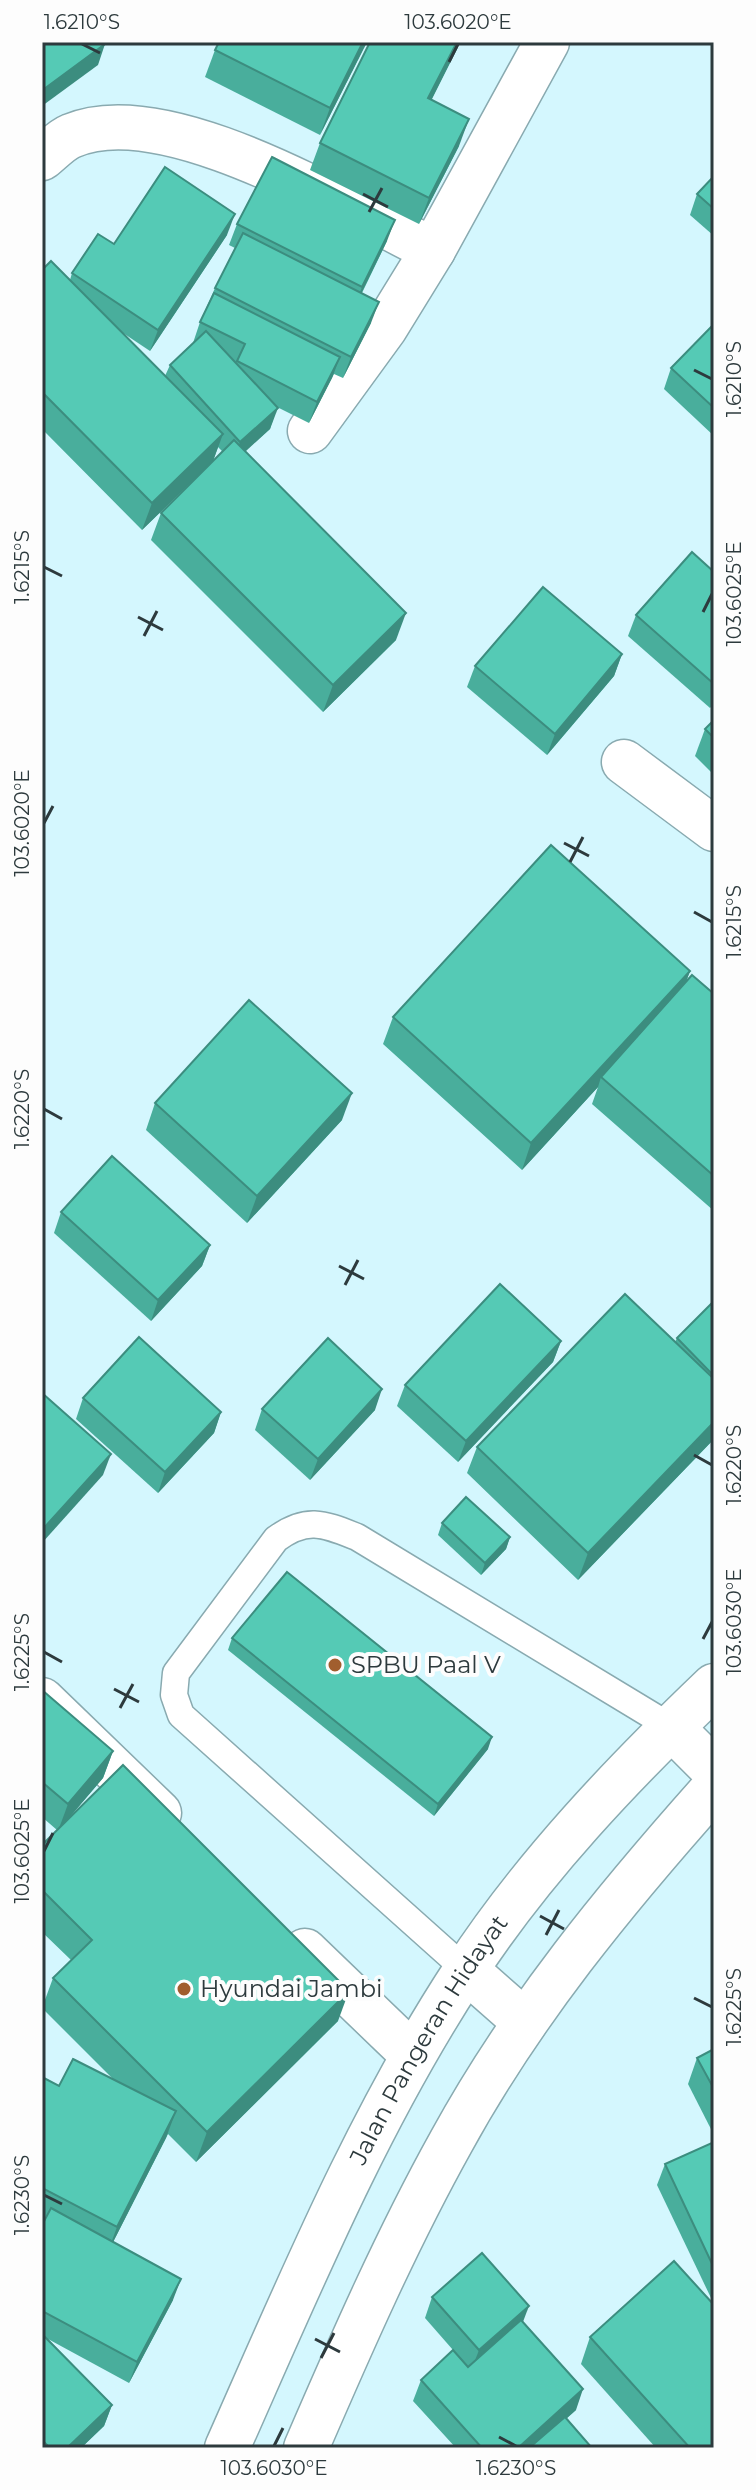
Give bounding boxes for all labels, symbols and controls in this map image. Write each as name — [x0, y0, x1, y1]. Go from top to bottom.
text: 1.6210°S — [44, 10, 120, 34]
text: 103.6020°E — [404, 10, 512, 34]
text: 1.6210°S — [722, 341, 746, 417]
text: 1.6215°S — [10, 530, 34, 604]
text: 103.6025°E — [722, 541, 746, 647]
text: 103.6020°E — [10, 769, 34, 877]
text: 1.6215°S — [722, 885, 746, 959]
text: 1.6220°S — [10, 1069, 34, 1149]
text: 1.6220°S — [722, 1425, 746, 1505]
text: 103.6030°E — [722, 1568, 746, 1676]
text: 1.6225°S — [10, 1613, 34, 1691]
place label: SPBU Paal V — [351, 1650, 501, 1679]
marker: SPBU Paal V — [326, 1656, 344, 1674]
text: 103.6025°E — [10, 1798, 34, 1904]
street label: Jalan Pangeran Hidayat — [343, 1909, 514, 2170]
text: 1.6225°S — [722, 1968, 746, 2046]
place label: Hyundai Jambi — [200, 1974, 382, 2003]
marker: Hyundai Jambi — [175, 1980, 193, 1998]
text: 1.6230°S — [10, 2155, 34, 2235]
text: 103.6030°E — [220, 2456, 328, 2480]
text: 1.6230°S — [476, 2456, 556, 2480]

